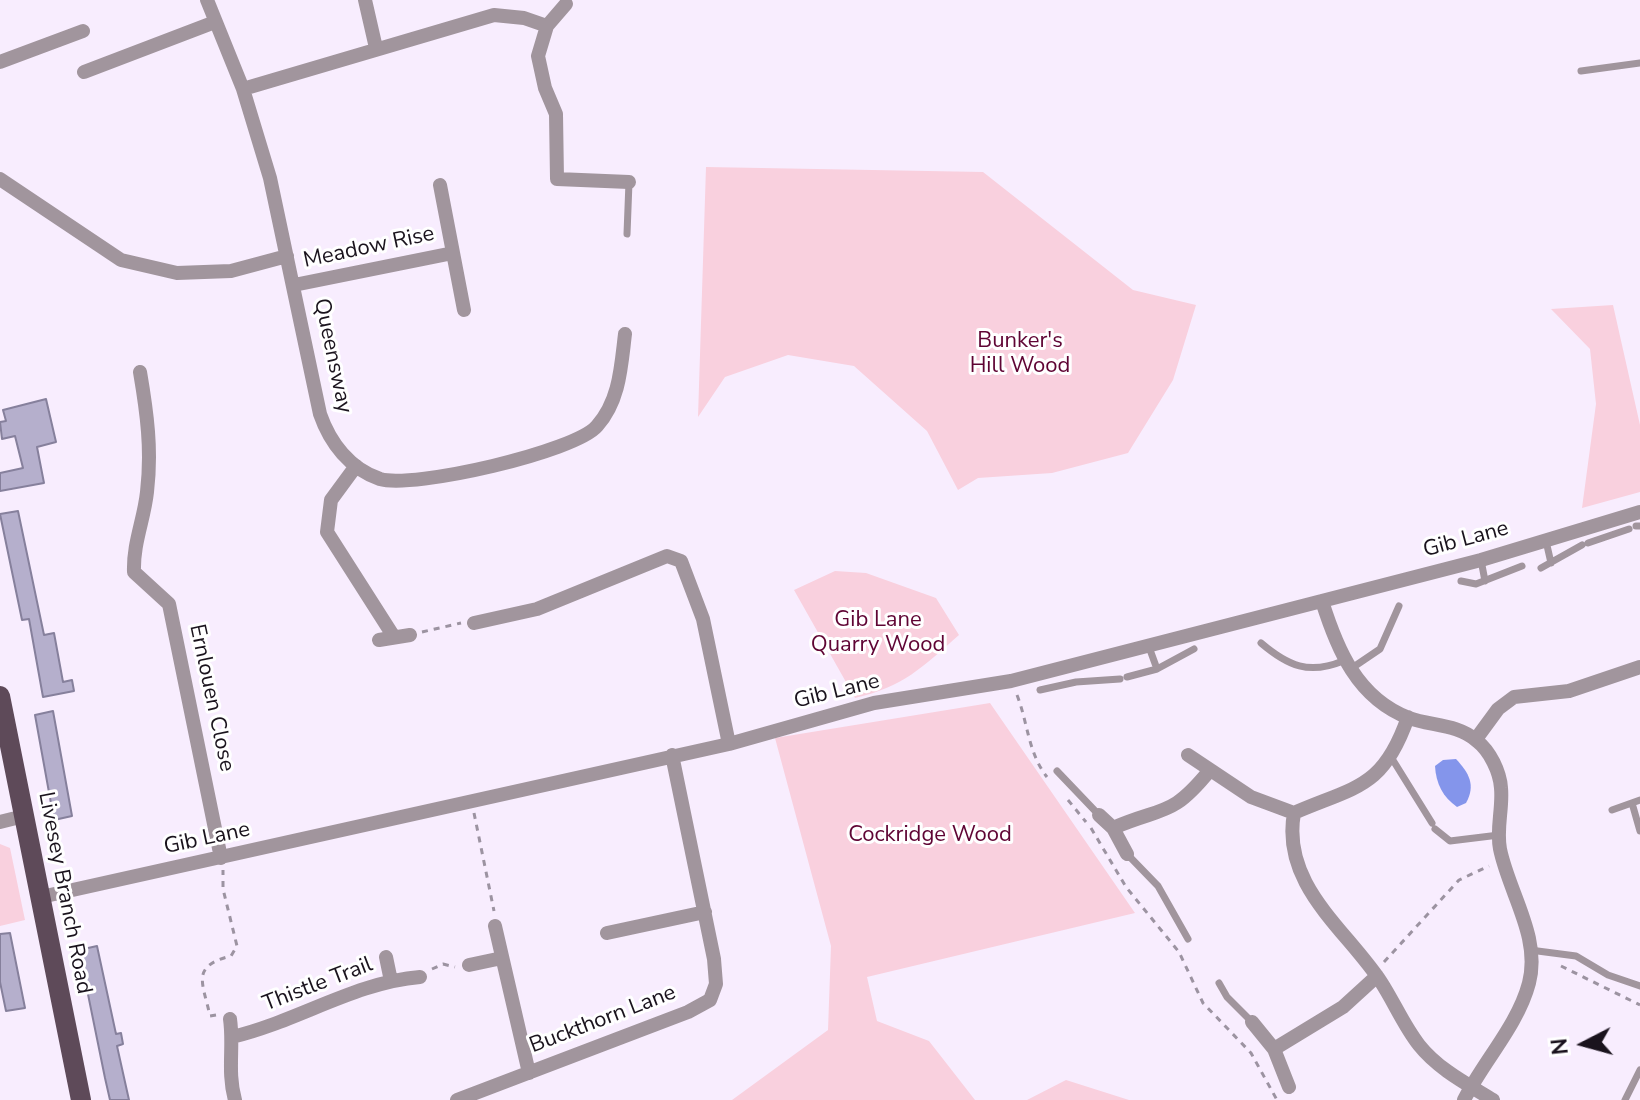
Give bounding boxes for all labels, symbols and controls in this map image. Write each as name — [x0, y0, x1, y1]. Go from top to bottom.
street label: Meadow Rise — [301, 221, 437, 275]
street label: Queensway — [307, 296, 357, 416]
park label: Bunker's Hill Wood — [970, 329, 1070, 380]
street label: Gib Lane — [1420, 516, 1512, 564]
park label: Gib Lane Quarry Wood — [811, 608, 945, 660]
street label: Ernlouen Close — [183, 622, 239, 774]
street label: Gib Lane — [791, 669, 883, 715]
street label: Livesey Branch Road — [31, 790, 97, 996]
street label: Gib Lane — [162, 817, 252, 861]
park label: Cockridge Wood — [848, 823, 1012, 849]
street label: Thistle Trail — [259, 952, 377, 1018]
street label: Buckthorn Lane — [526, 980, 680, 1060]
north arrow — [1544, 1004, 1624, 1084]
text: N — [1544, 1037, 1576, 1056]

